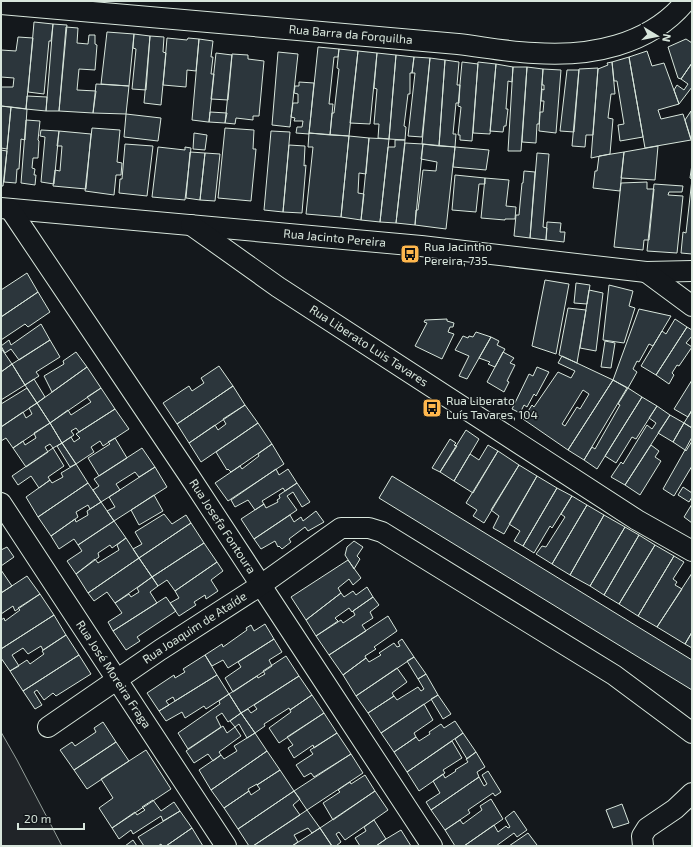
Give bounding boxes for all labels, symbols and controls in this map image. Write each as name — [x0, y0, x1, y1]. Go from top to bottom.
north arrow — [637, 16, 677, 56]
street label: Rua Barra da Forquilha — [288, 21, 413, 46]
text: N — [660, 33, 674, 43]
street label: Rua Jacinto Pereira — [283, 226, 387, 249]
place label: Rua Jacintho Pereira, 735 — [424, 239, 492, 267]
bus stop icon: Rua Jacintho Pereira, 735 — [399, 243, 421, 265]
street label: Rua Liberato Luis Tavares — [307, 301, 431, 389]
place label: Rua Liberato Luís Tavares, 104 — [446, 393, 538, 421]
bus stop icon: Rua Liberato Luís Tavares, 104 — [421, 397, 443, 419]
street label: Rua Josefa Fontoura — [187, 476, 259, 576]
street label: Rua Joaquim de Ataíde — [139, 588, 249, 666]
street label: Rua José Moreira Fraga — [74, 617, 155, 730]
scale bar — [18, 805, 84, 831]
text: 20 m — [24, 811, 51, 825]

